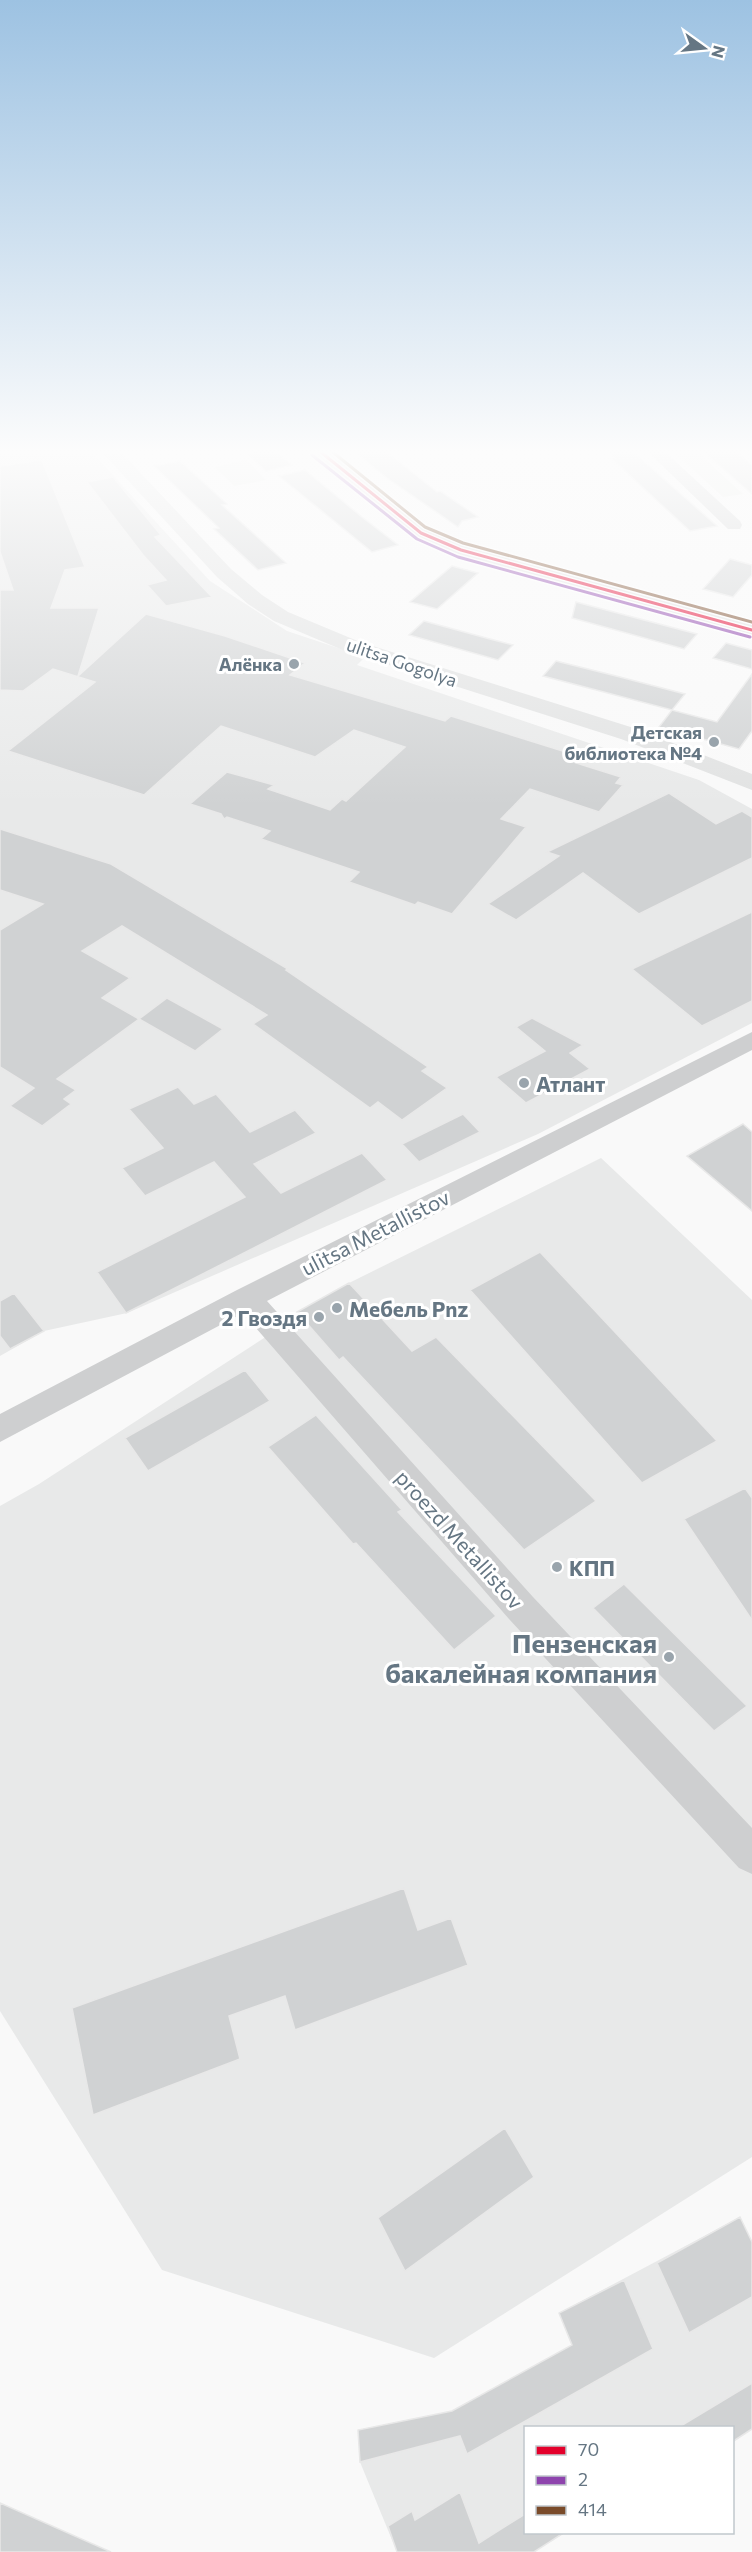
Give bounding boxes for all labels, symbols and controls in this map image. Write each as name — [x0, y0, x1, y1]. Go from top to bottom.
north arrow — [674, 18, 734, 78]
text: N — [708, 44, 730, 60]
street label: ulitsa Gogolya — [344, 633, 460, 691]
place label: Алёнка — [219, 653, 282, 675]
marker: Алёнка — [287, 657, 301, 671]
place label: Детская библиотека №4 — [564, 721, 702, 764]
marker: Детская библиотека №4 — [707, 735, 721, 749]
place label: Атлант — [536, 1071, 605, 1096]
marker: Атлант — [517, 1076, 531, 1090]
street label: ulitsa Metallistov — [297, 1184, 454, 1280]
place label: Мебель Pnz — [349, 1296, 468, 1321]
marker: Мебель Pnz — [330, 1301, 344, 1315]
place label: 2 Гвоздя — [221, 1305, 307, 1330]
marker: 2 Гвоздя — [312, 1310, 326, 1324]
street label: proezd Metallistov — [391, 1464, 529, 1614]
place label: КПП — [569, 1555, 615, 1580]
marker: КПП — [550, 1560, 564, 1574]
place label: Пензенская бакалейная компания — [385, 1627, 657, 1688]
marker: Пензенская бакалейная компания — [662, 1650, 676, 1664]
legend — [524, 2426, 734, 2534]
text: 70 — [578, 2438, 599, 2460]
text: 2 — [578, 2468, 588, 2490]
text: 414 — [578, 2498, 607, 2520]

